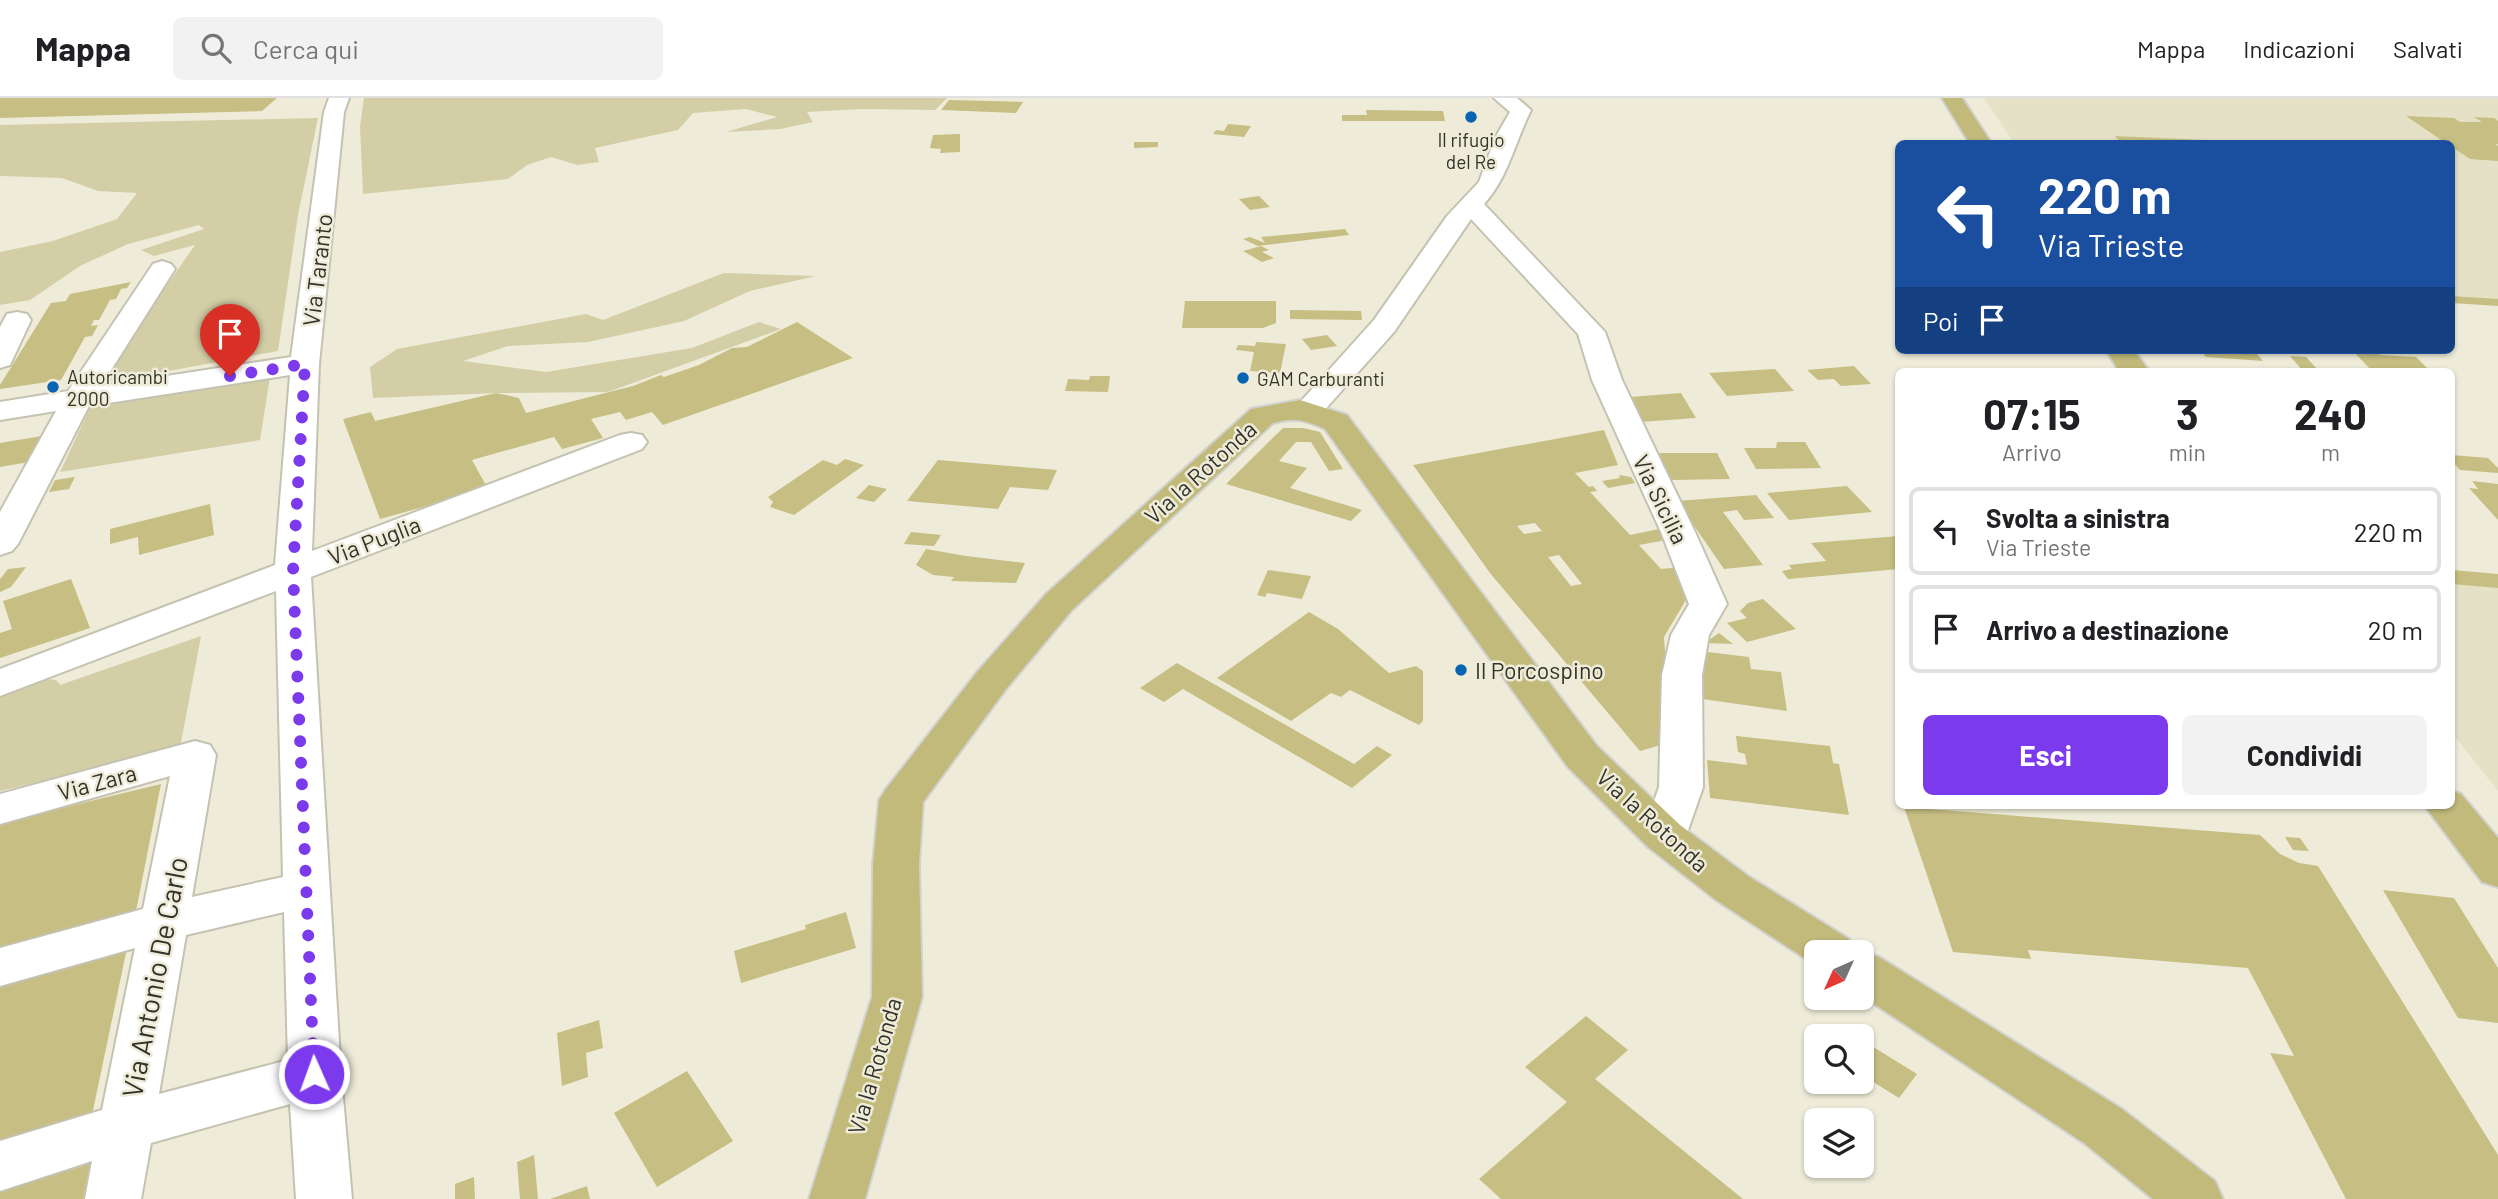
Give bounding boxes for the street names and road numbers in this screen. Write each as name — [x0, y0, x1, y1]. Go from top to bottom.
street label: Via Taranto — [296, 212, 338, 328]
street label: Via la Rotonda — [1138, 414, 1262, 530]
street label: Via Sicilia — [1627, 450, 1695, 548]
street label: Via Puglia — [324, 510, 424, 570]
street label: Via Zara — [55, 758, 139, 806]
street label: Via la Rotonda — [1591, 762, 1715, 878]
street label: Via Antonio De Carlo — [114, 854, 194, 1100]
street label: Via la Rotonda — [841, 994, 907, 1138]

